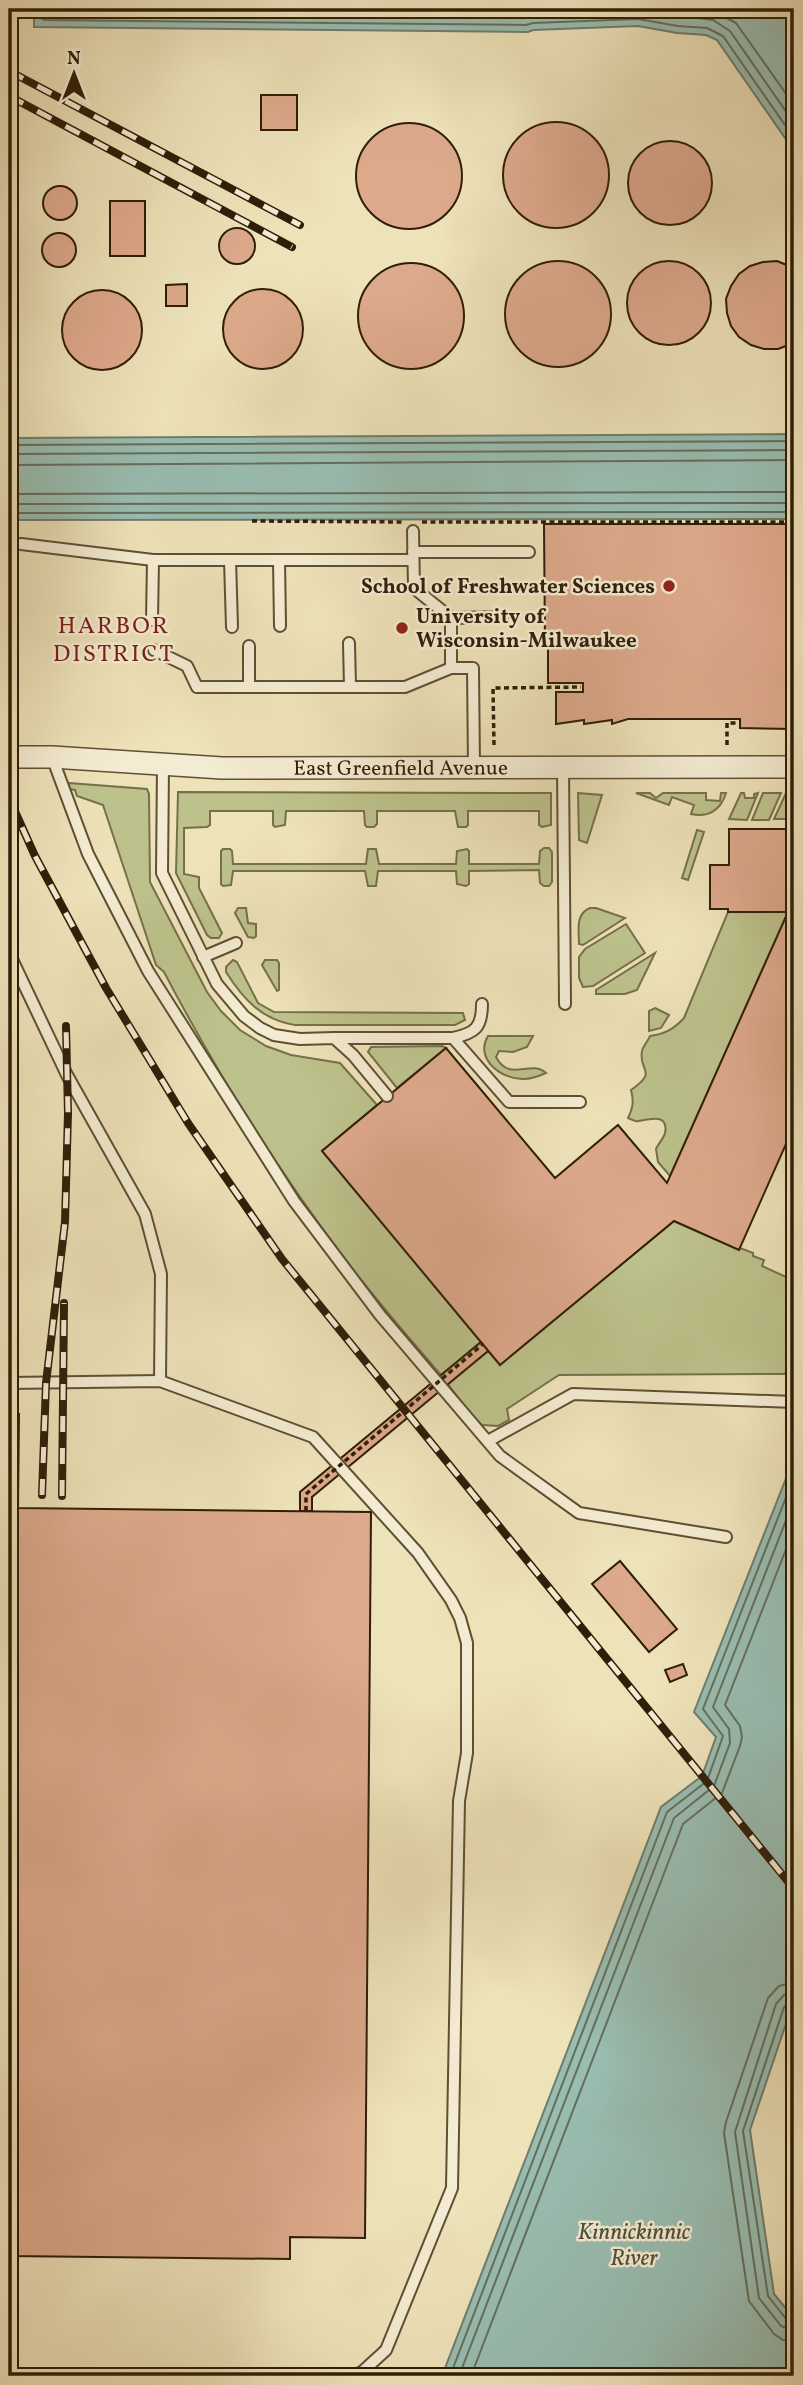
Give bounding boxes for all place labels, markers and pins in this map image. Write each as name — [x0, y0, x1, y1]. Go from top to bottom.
place label: School of Freshwater Sciences — [361, 573, 655, 602]
marker: School of Freshwater Sciences — [661, 578, 677, 594]
place label: University of Wisconsin-Milwaukee — [416, 603, 637, 656]
marker: University of Wisconsin-Milwaukee — [394, 620, 410, 636]

